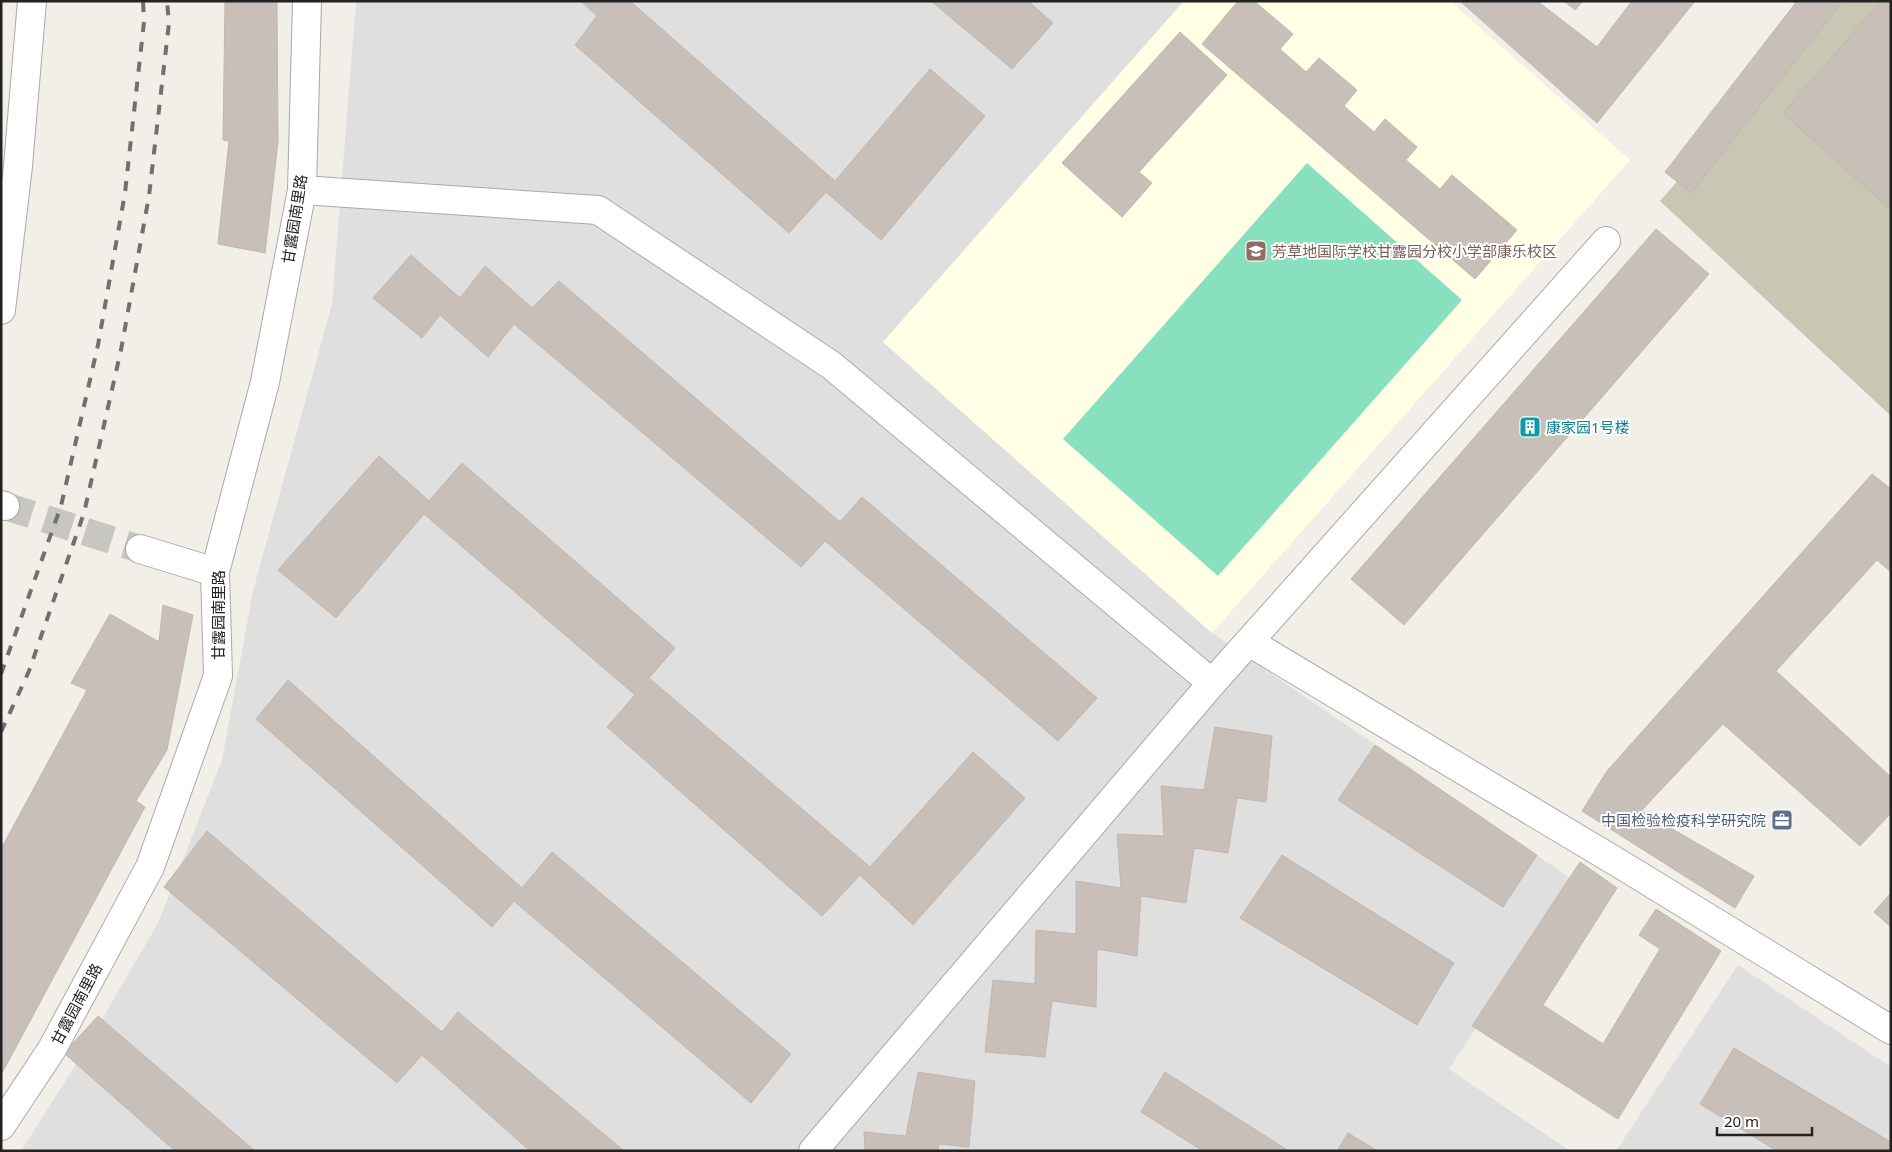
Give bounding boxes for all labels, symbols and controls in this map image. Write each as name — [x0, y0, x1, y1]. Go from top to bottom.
street label: 甘露园南里路 — [277, 173, 311, 265]
school or university icon: 芳草地国际学校甘露园分校小学部康乐校区 — [1244, 239, 1268, 263]
place label: 芳草地国际学校甘露园分校小学部康乐校区 — [1272, 241, 1557, 261]
building icon: 康家园1号楼 — [1518, 415, 1542, 439]
place label: 康家园1号楼 — [1546, 417, 1630, 437]
street label: 甘露园南里路 — [208, 570, 228, 660]
office icon: 中国检验检疫科学研究院 — [1770, 808, 1794, 832]
place label: 中国检验检疫科学研究院 — [1601, 810, 1766, 830]
street label: 甘露园南里路 — [46, 960, 106, 1048]
scale bar — [1717, 1104, 1812, 1136]
text: 20 m — [1724, 1111, 1759, 1131]

